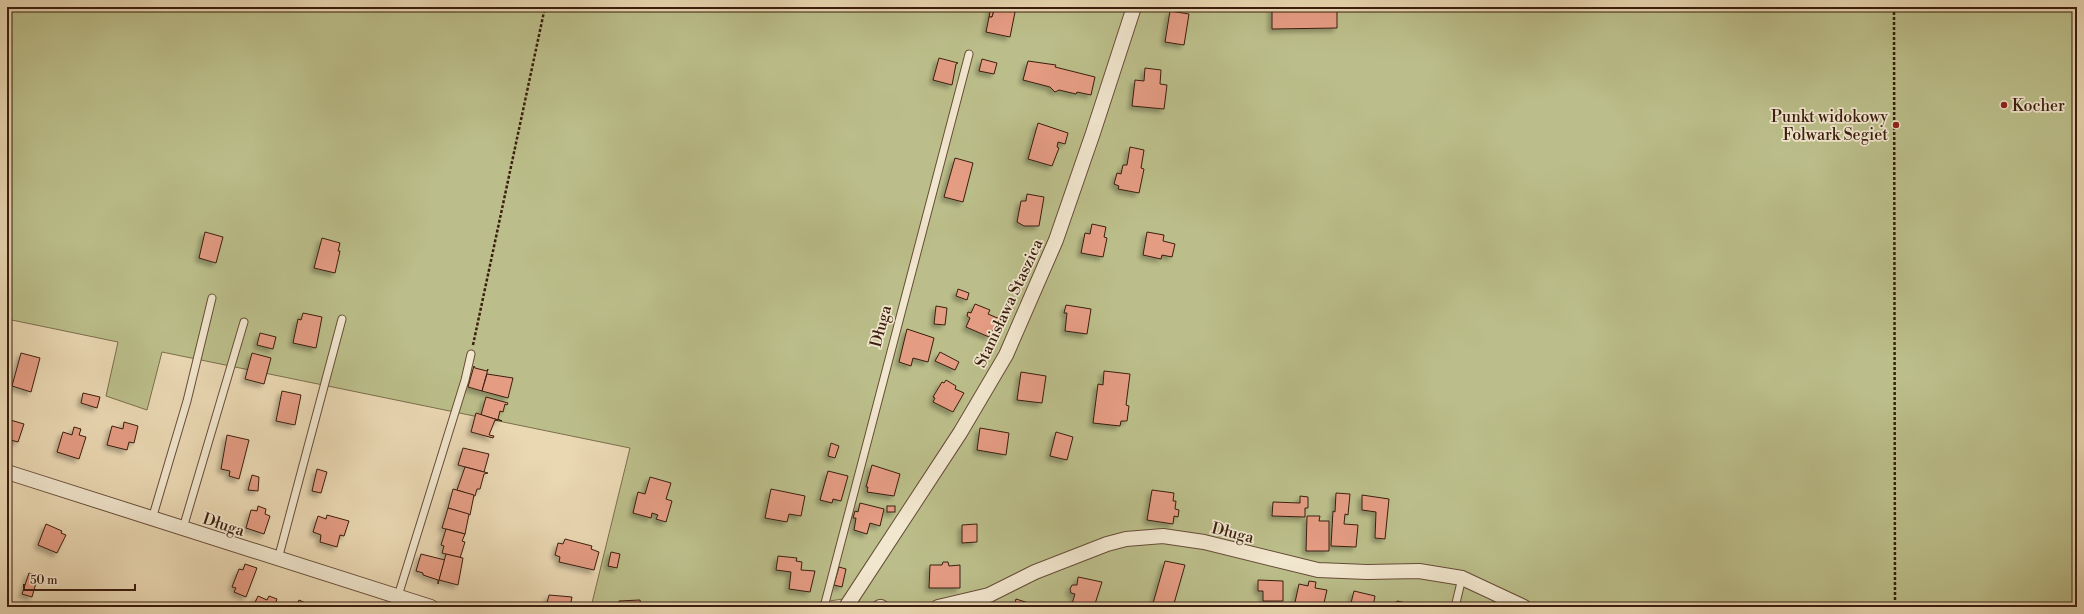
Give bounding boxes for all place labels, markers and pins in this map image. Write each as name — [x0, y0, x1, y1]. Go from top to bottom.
place label: Kocher — [2012, 96, 2065, 116]
marker: Kocher — [1999, 100, 2009, 110]
place label: Punkt widokowy Folwark Segiet — [1771, 107, 1888, 145]
marker: Punkt widokowy Folwark Segiet — [1891, 120, 1901, 130]

